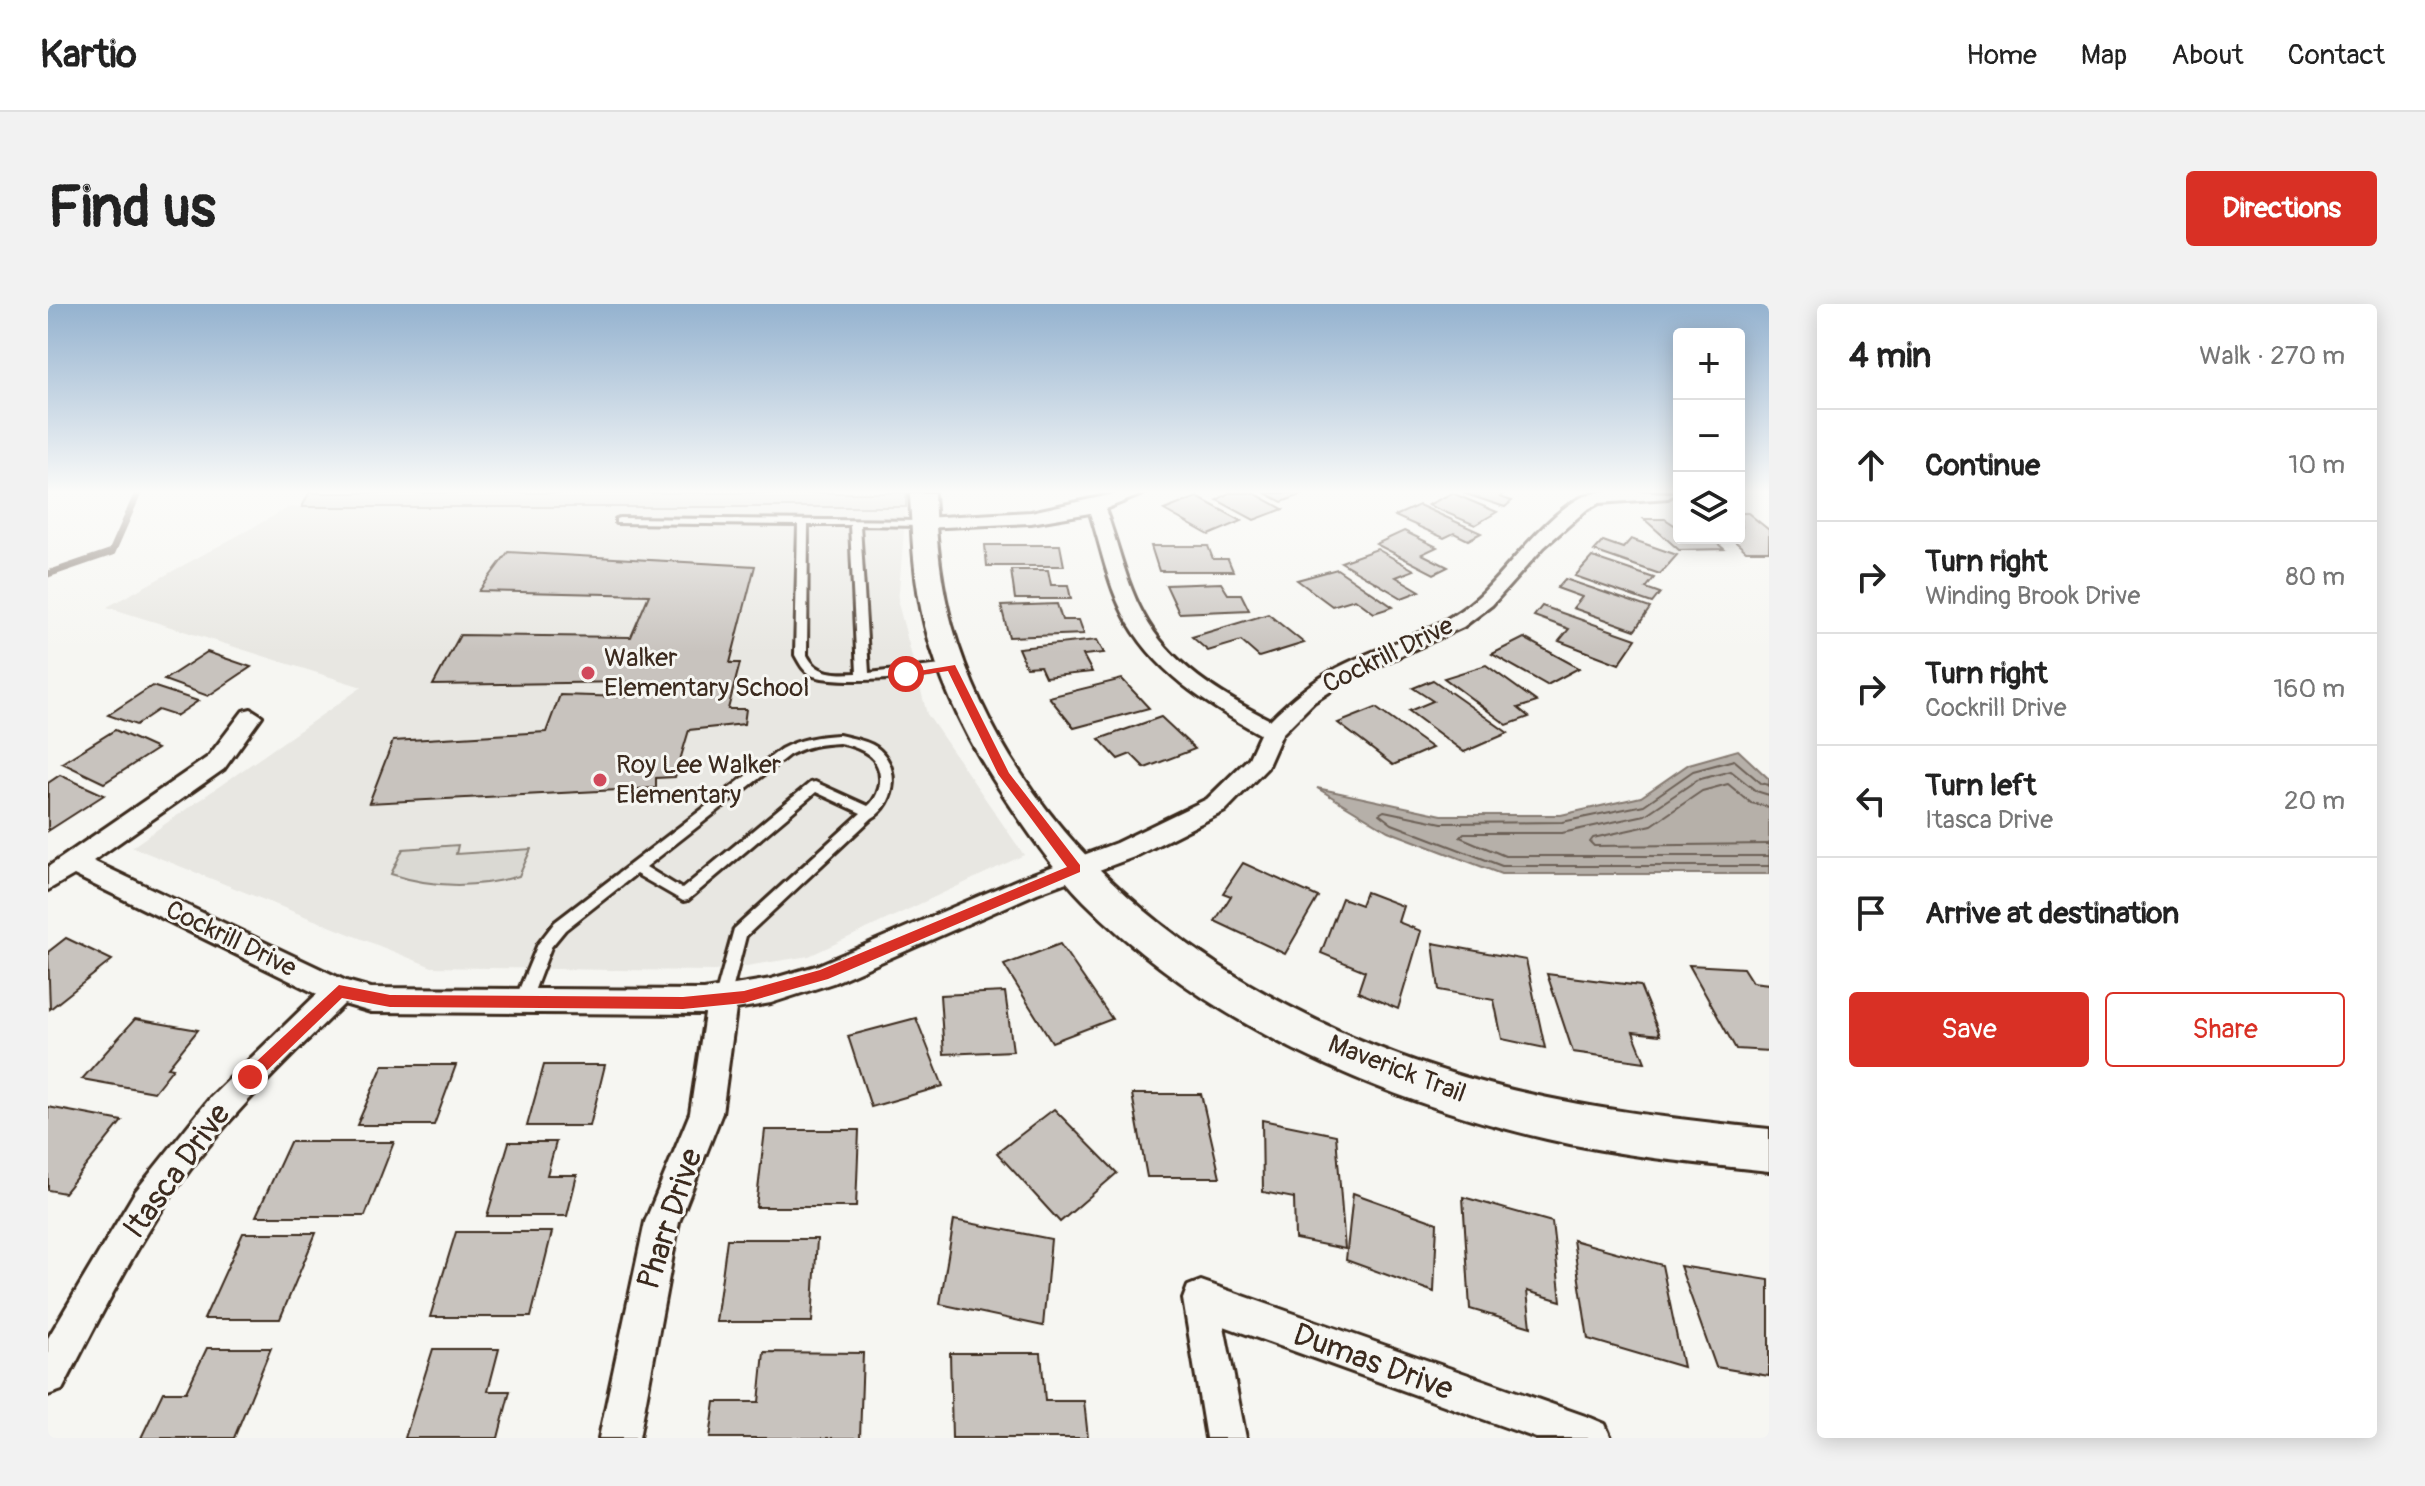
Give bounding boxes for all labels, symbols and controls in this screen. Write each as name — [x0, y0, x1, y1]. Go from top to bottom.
text: Kartio — [40, 31, 137, 79]
text: Home — [1966, 38, 2037, 73]
text: Map — [2081, 38, 2127, 73]
text: About — [2171, 38, 2244, 73]
text: Contact — [2288, 38, 2385, 73]
button: Directions — [2186, 171, 2377, 246]
text: Find us — [48, 174, 216, 243]
map controls — [1673, 328, 1745, 544]
button: + — [1673, 328, 1745, 400]
text: 4 min — [1849, 335, 1931, 378]
text: Walk · 270 m — [2199, 340, 2345, 372]
button: − — [1673, 400, 1745, 472]
icon: ahead — [1849, 443, 1893, 487]
text: Continue — [1925, 447, 2040, 484]
text: 10 m — [2288, 449, 2345, 481]
button: layers — [1673, 472, 1745, 544]
text: Turn right — [1925, 543, 2048, 580]
icon: right — [1849, 555, 1893, 599]
text: 80 m — [2285, 561, 2345, 593]
text: Winding Brook Drive — [1925, 580, 2140, 612]
street label: Cockrill Drive — [1317, 610, 1459, 700]
place label: Walker Elementary School — [604, 642, 809, 704]
text: Turn right — [1925, 655, 2048, 692]
route start — [888, 656, 924, 692]
marker: Walker Elementary School — [579, 664, 597, 682]
icon: right — [1849, 667, 1893, 711]
text: 160 m — [2273, 673, 2345, 705]
text: Cockrill Drive — [1925, 692, 2067, 724]
place label: Roy Lee Walker Elementary — [616, 749, 782, 811]
text: Turn left — [1925, 767, 2036, 804]
marker: Roy Lee Walker Elementary — [591, 771, 609, 789]
icon: left — [1849, 779, 1893, 823]
text: 20 m — [2284, 785, 2345, 817]
text: Itasca Drive — [1925, 804, 2053, 836]
icon: arrive — [1849, 891, 1893, 935]
street label: Cockrill Drive — [160, 894, 302, 984]
text: Arrive at destination — [1925, 895, 2179, 932]
button: Save — [1849, 992, 2089, 1067]
button: Share — [2105, 992, 2345, 1067]
street label: Maverick Trail — [1324, 1028, 1470, 1110]
route end — [232, 1059, 268, 1095]
street label: Itasca Drive — [115, 1095, 240, 1246]
street label: Pharr Drive — [628, 1143, 712, 1294]
street label: Dumas Drive — [1287, 1315, 1459, 1410]

